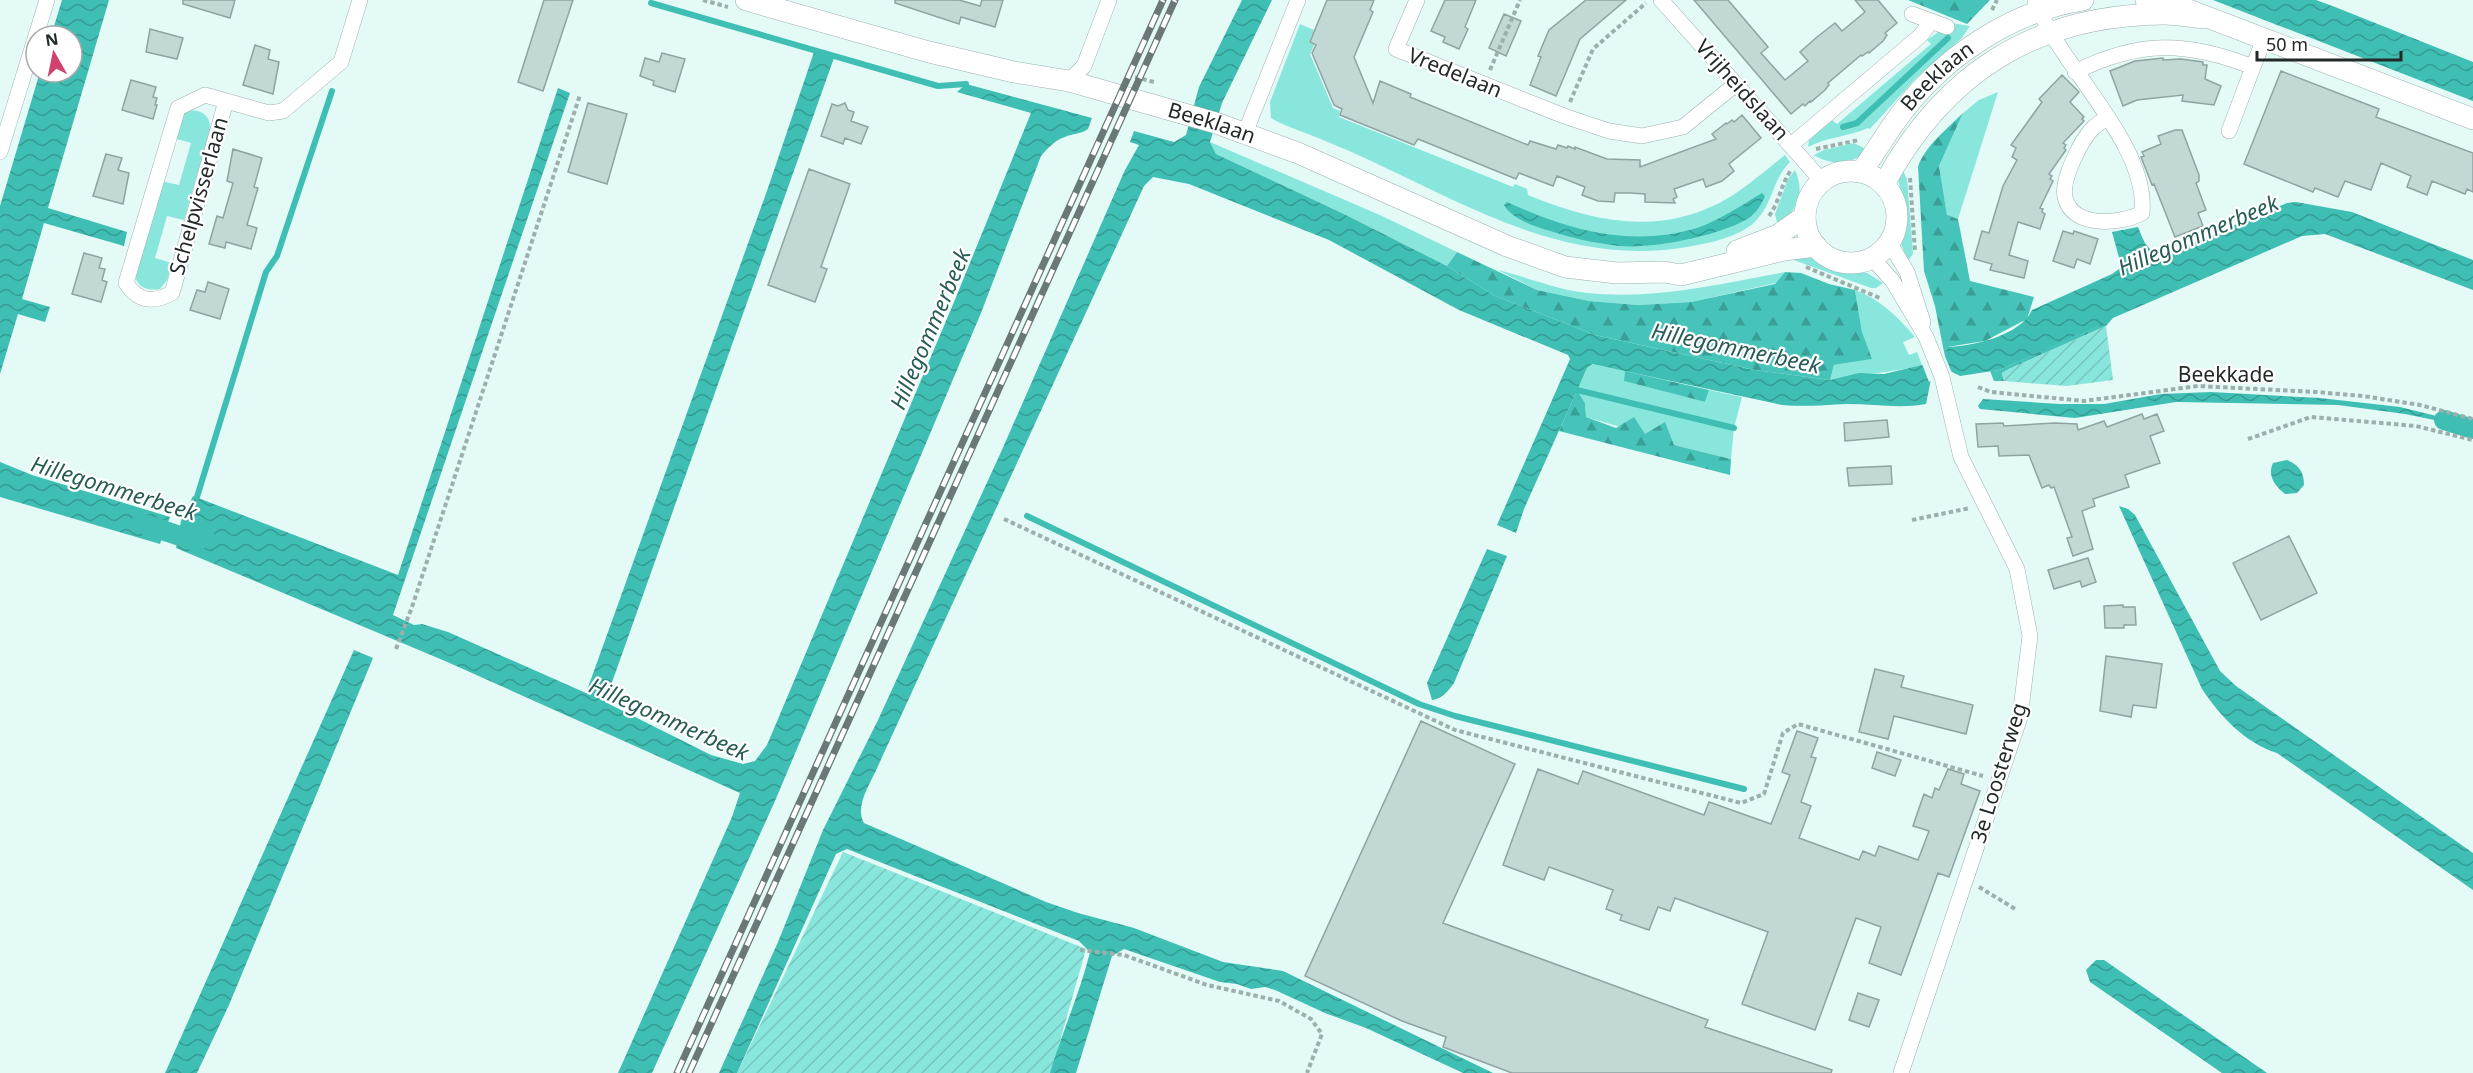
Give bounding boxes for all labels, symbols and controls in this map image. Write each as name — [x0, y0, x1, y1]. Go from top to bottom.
north arrow — [24, 24, 84, 84]
scale bar — [2257, 24, 2401, 62]
text: N — [44, 27, 60, 51]
text: 50 m — [2266, 32, 2308, 56]
street label: Vrijheidslaan — [1690, 33, 1796, 146]
street label: Beeklaan — [1894, 34, 1979, 116]
street label: Vredelaan — [1404, 41, 1507, 104]
street label: Beeklaan — [1165, 95, 1260, 149]
street label: Schelpvisserlaan — [162, 114, 234, 278]
water label: Hillegommerbeek — [2113, 186, 2284, 281]
water label: Hillegommerbeek — [882, 243, 977, 414]
water label: Hillegommerbeek — [1649, 314, 1824, 380]
street label: Beekkade — [2178, 360, 2274, 388]
water label: Hillegommerbeek — [28, 448, 202, 527]
water label: Hillegommerbeek — [585, 669, 755, 767]
street label: 3e Loosterweg — [1963, 699, 2033, 846]

